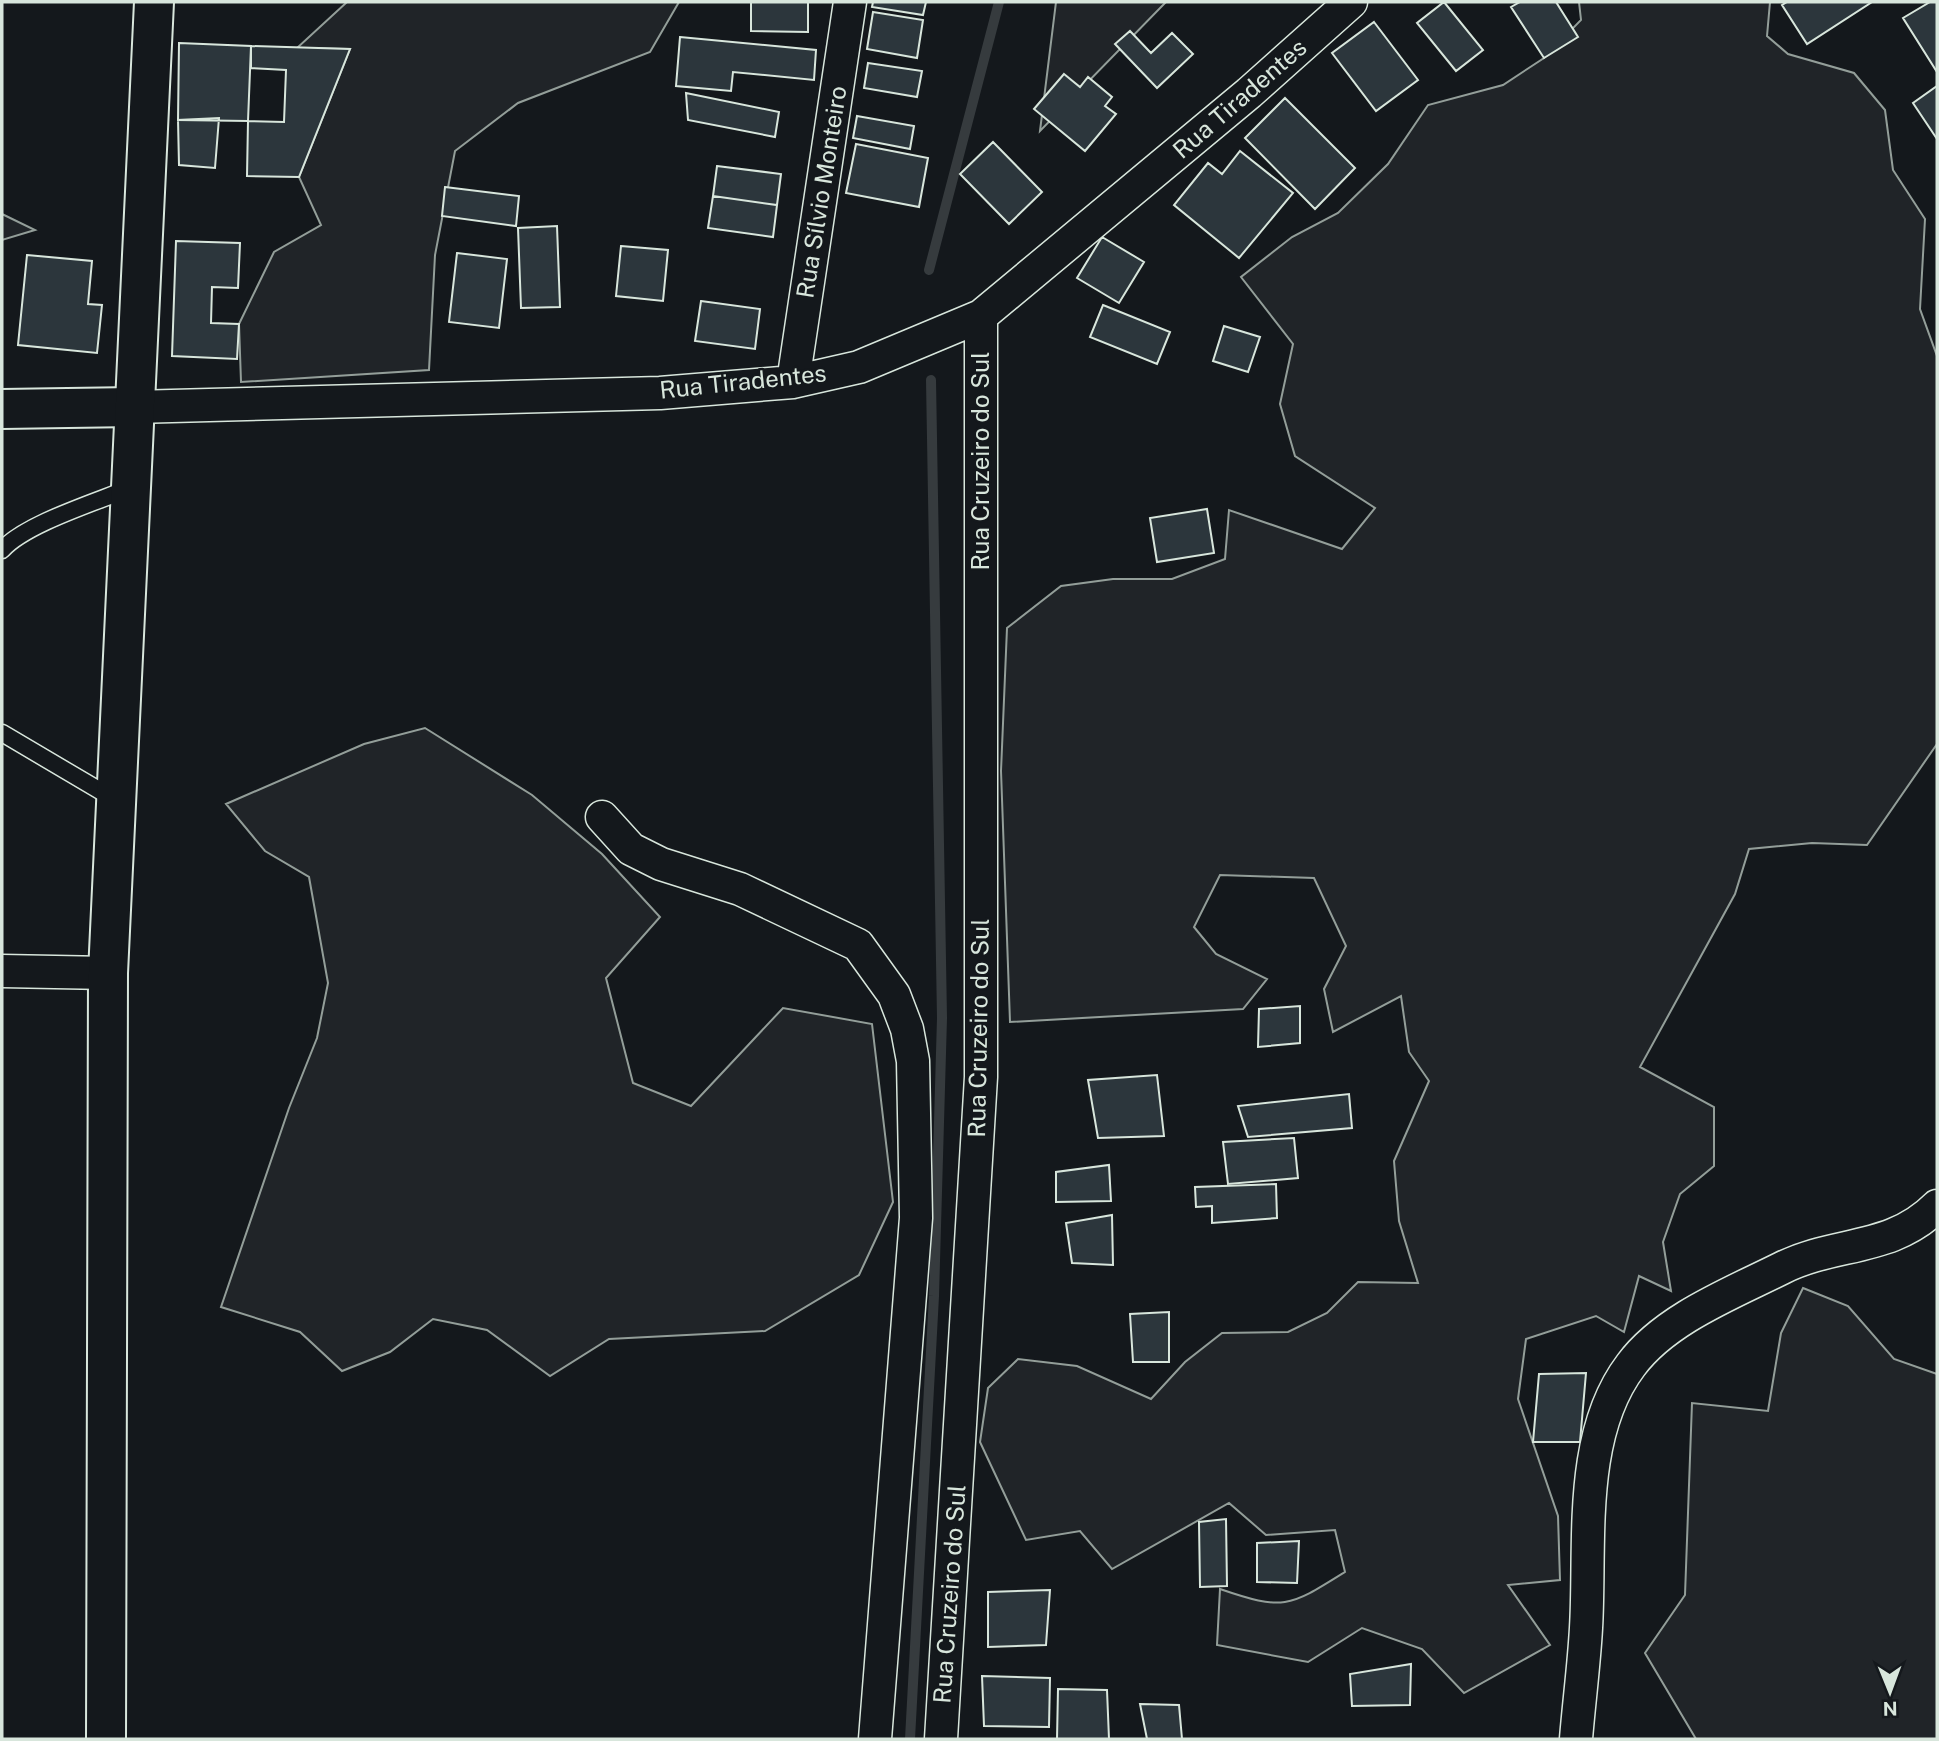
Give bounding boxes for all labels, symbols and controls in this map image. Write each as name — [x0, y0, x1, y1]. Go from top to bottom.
street label: Rua Tiradentes — [1167, 33, 1312, 164]
street label: Rua Sílvio Monteiro — [790, 84, 852, 300]
street label: Rua Cruzeiro do Sul — [966, 351, 994, 571]
street label: Rua Tiradentes — [658, 358, 828, 404]
street label: Rua Cruzeiro do Sul — [962, 918, 994, 1138]
street label: Rua Cruzeiro do Sul — [927, 1484, 971, 1704]
north arrow — [1855, 1657, 1925, 1727]
text: N — [1883, 1698, 1898, 1720]

